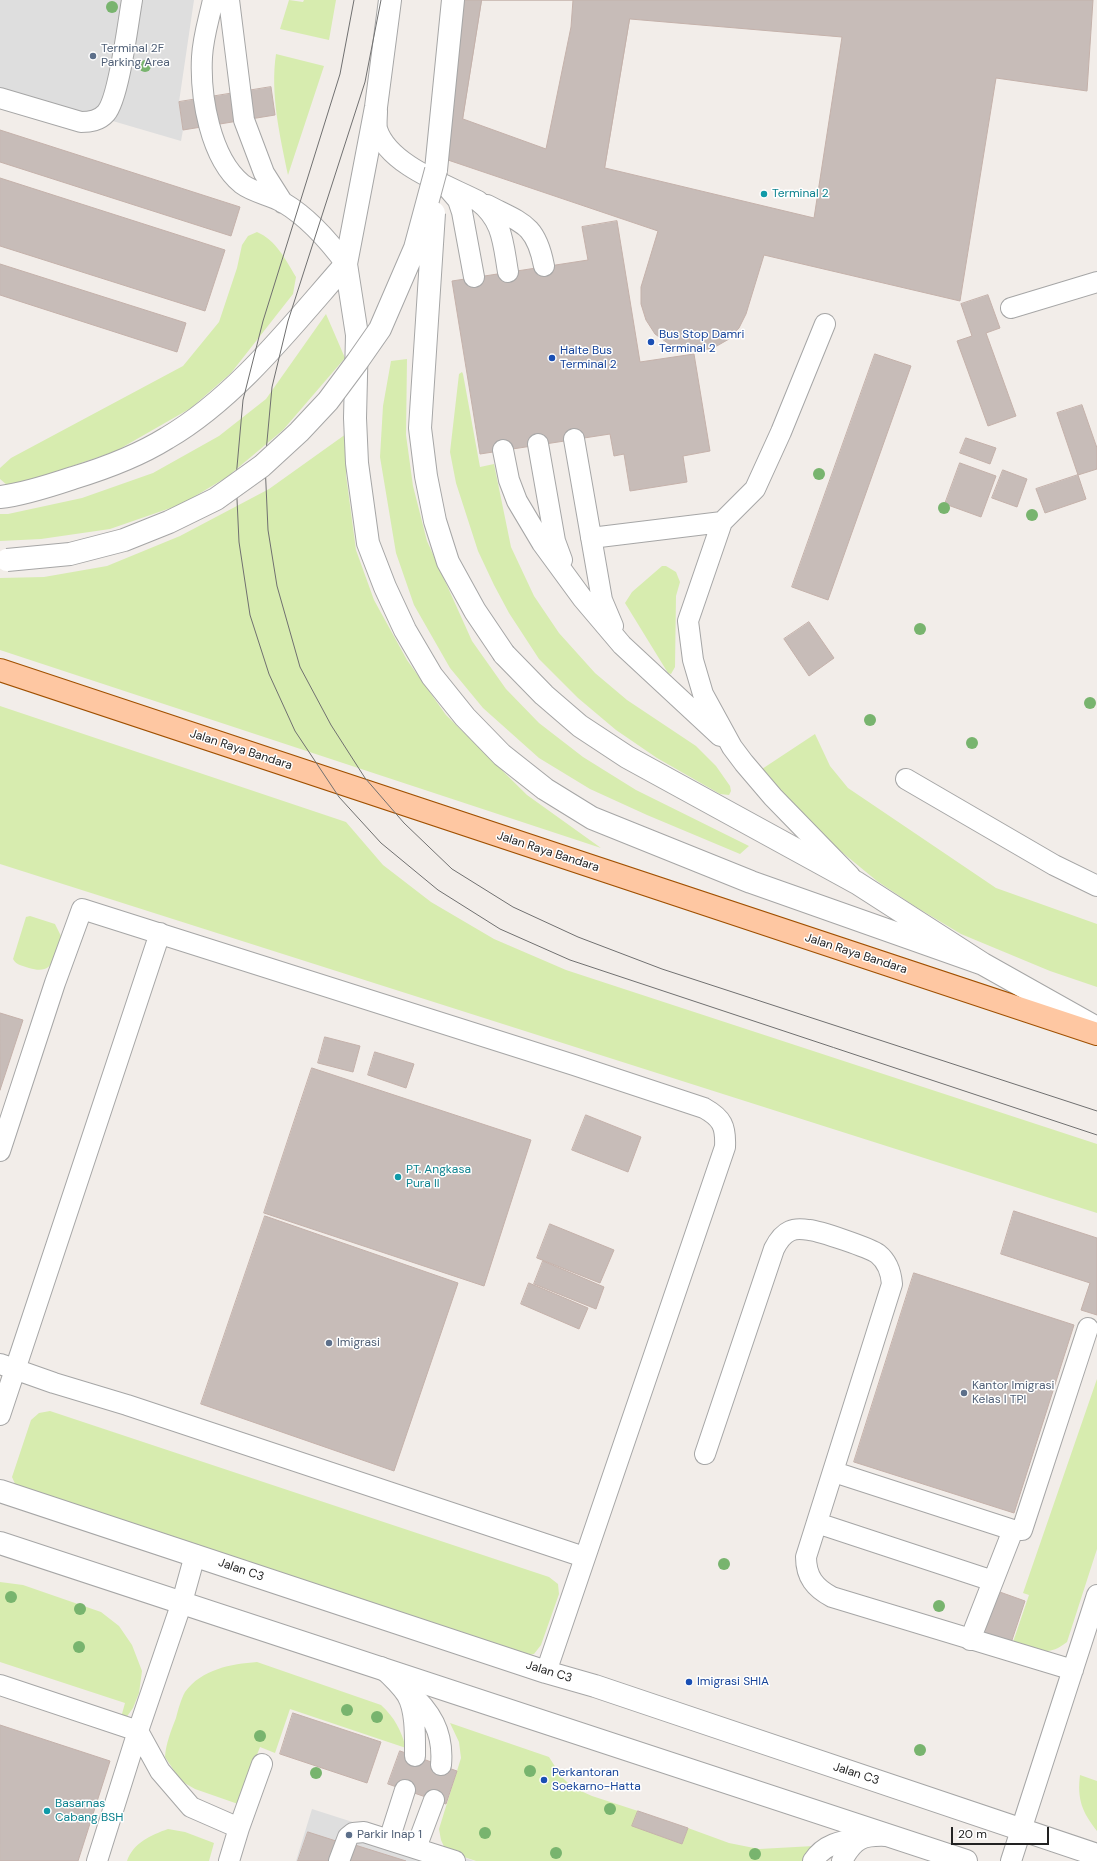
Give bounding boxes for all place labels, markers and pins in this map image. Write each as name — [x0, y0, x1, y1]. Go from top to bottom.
place label: Terminal 2F Parking Area — [101, 42, 170, 70]
marker: Terminal 2F Parking Area — [88, 51, 98, 61]
place label: Terminal 2 — [772, 187, 829, 201]
marker: Terminal 2 — [759, 189, 769, 199]
place label: Bus Stop Damri Terminal 2 — [659, 328, 744, 356]
marker: Bus Stop Damri Terminal 2 — [646, 337, 656, 347]
place label: Halte Bus Terminal 2 — [560, 344, 617, 372]
marker: Halte Bus Terminal 2 — [547, 353, 557, 363]
place label: PT. Angkasa Pura II — [406, 1163, 471, 1191]
marker: PT. Angkasa Pura II — [393, 1172, 403, 1182]
place label: Imigrasi — [337, 1336, 380, 1350]
marker: Imigrasi — [324, 1338, 334, 1348]
place label: Kantor Imigrasi Kelas I TPI — [972, 1379, 1054, 1407]
marker: Kantor Imigrasi Kelas I TPI — [959, 1388, 969, 1398]
place label: Imigrasi SHIA — [697, 1675, 769, 1689]
marker: Imigrasi SHIA — [684, 1677, 694, 1687]
place label: Perkantoran Soekarno-Hatta — [552, 1766, 641, 1794]
marker: Perkantoran Soekarno-Hatta — [539, 1775, 549, 1785]
place label: Basarnas Cabang BSH — [55, 1797, 123, 1825]
marker: Basarnas Cabang BSH — [42, 1806, 52, 1816]
place label: Parkir Inap 1 — [357, 1828, 422, 1842]
marker: Parkir Inap 1 — [344, 1830, 354, 1840]

